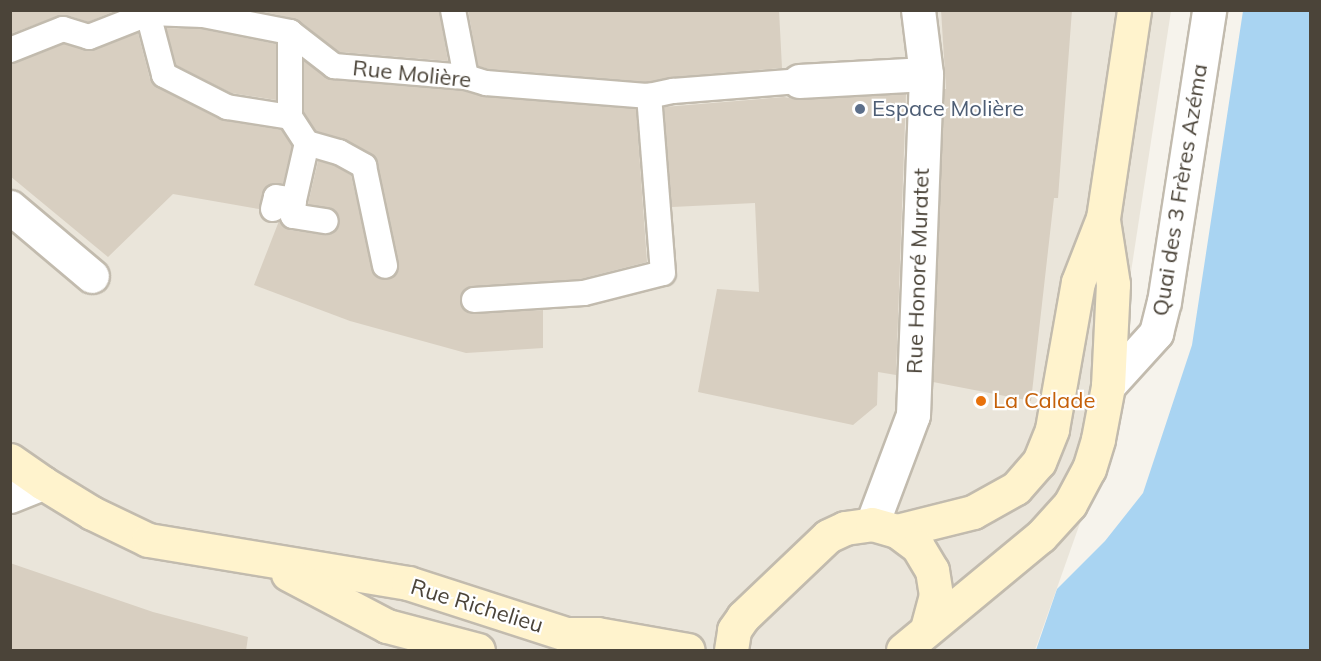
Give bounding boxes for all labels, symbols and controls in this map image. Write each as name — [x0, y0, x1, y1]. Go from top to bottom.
street label: Rue Molière — [351, 55, 473, 93]
street label: Quai des 3 Frères Azéma — [1147, 62, 1213, 318]
place label: Espace Molière — [872, 96, 1024, 122]
marker: Espace Molière — [853, 102, 867, 116]
street label: Rue Honoré Muratet — [901, 168, 935, 374]
place label: La Calade — [993, 388, 1095, 414]
marker: La Calade — [974, 394, 988, 408]
street label: Rue Richelieu — [408, 573, 546, 639]

